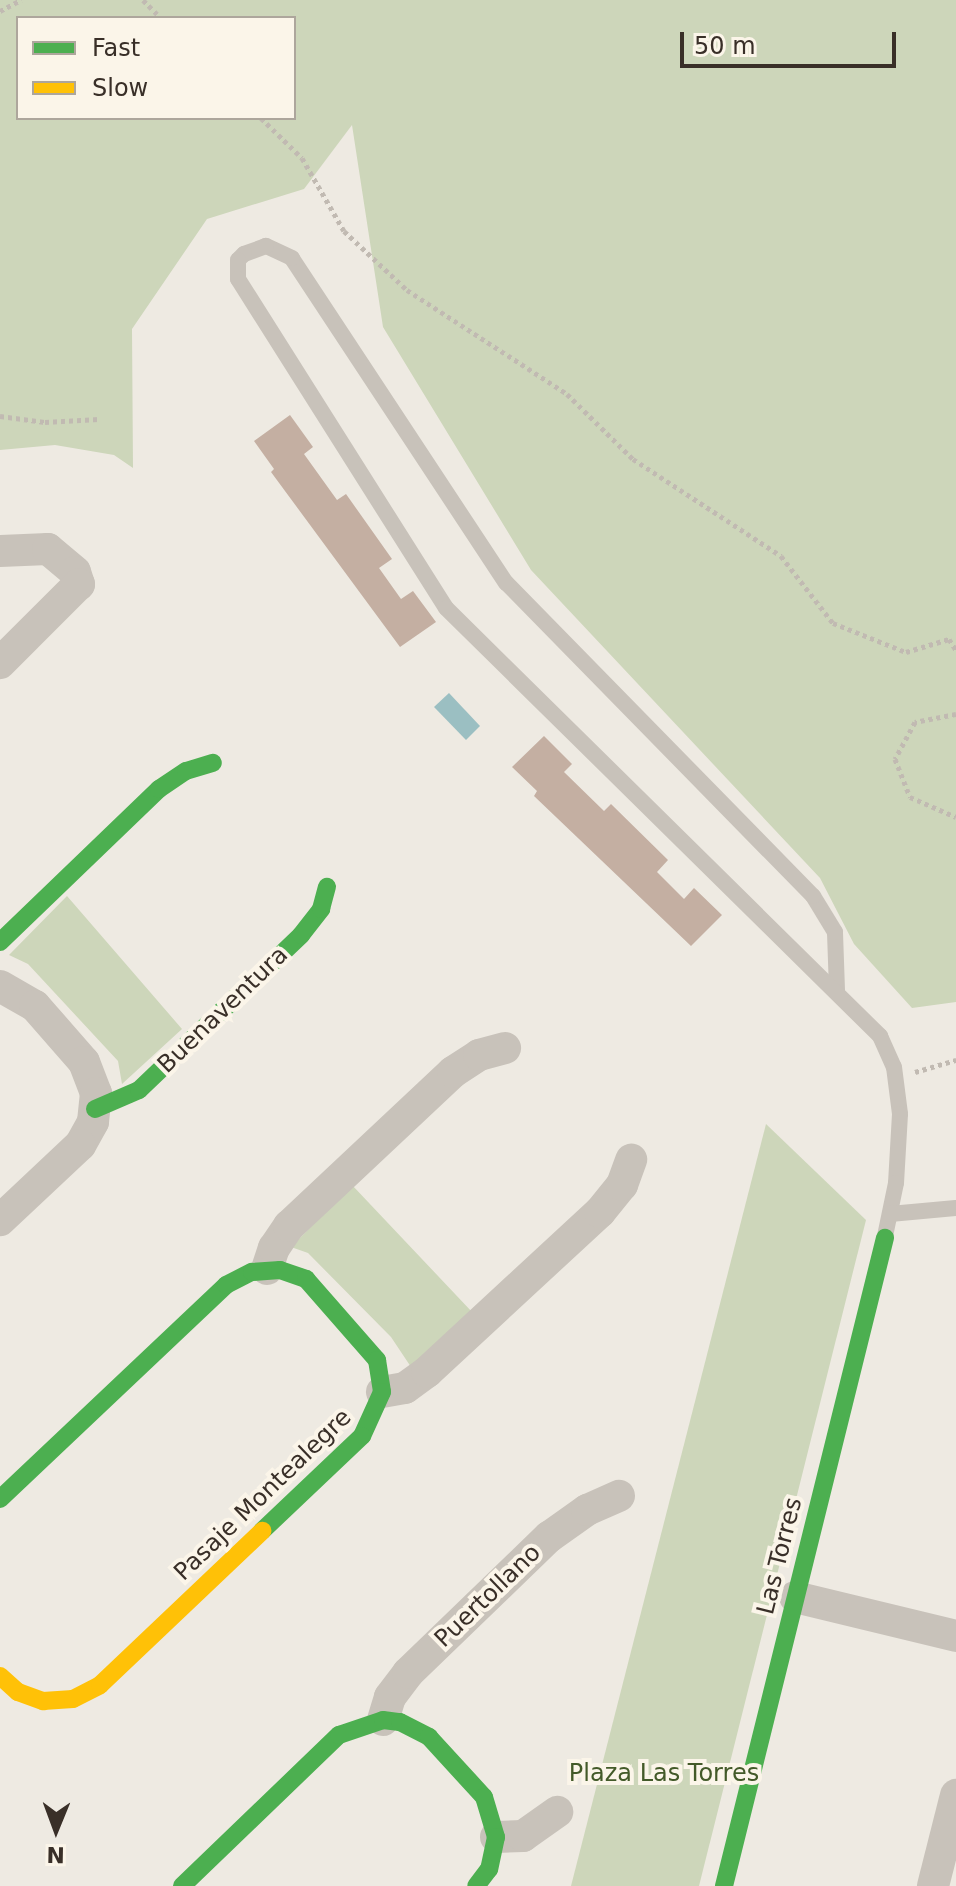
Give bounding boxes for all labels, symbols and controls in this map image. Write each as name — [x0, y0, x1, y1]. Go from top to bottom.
legend — [16, 16, 296, 120]
scale bar — [684, 16, 900, 66]
text: 50 m — [694, 32, 756, 60]
text: Fast — [92, 34, 140, 62]
text: Slow — [92, 74, 148, 102]
street label: Buenaventura — [152, 941, 294, 1079]
street label: Pasaje Montealegre — [169, 1403, 357, 1587]
street label: Las Torres — [752, 1495, 808, 1617]
street label: Puertollano — [429, 1538, 547, 1654]
park label: Plaza Las Torres — [569, 1760, 759, 1788]
north arrow — [16, 1790, 96, 1870]
text: N — [46, 1842, 65, 1867]

